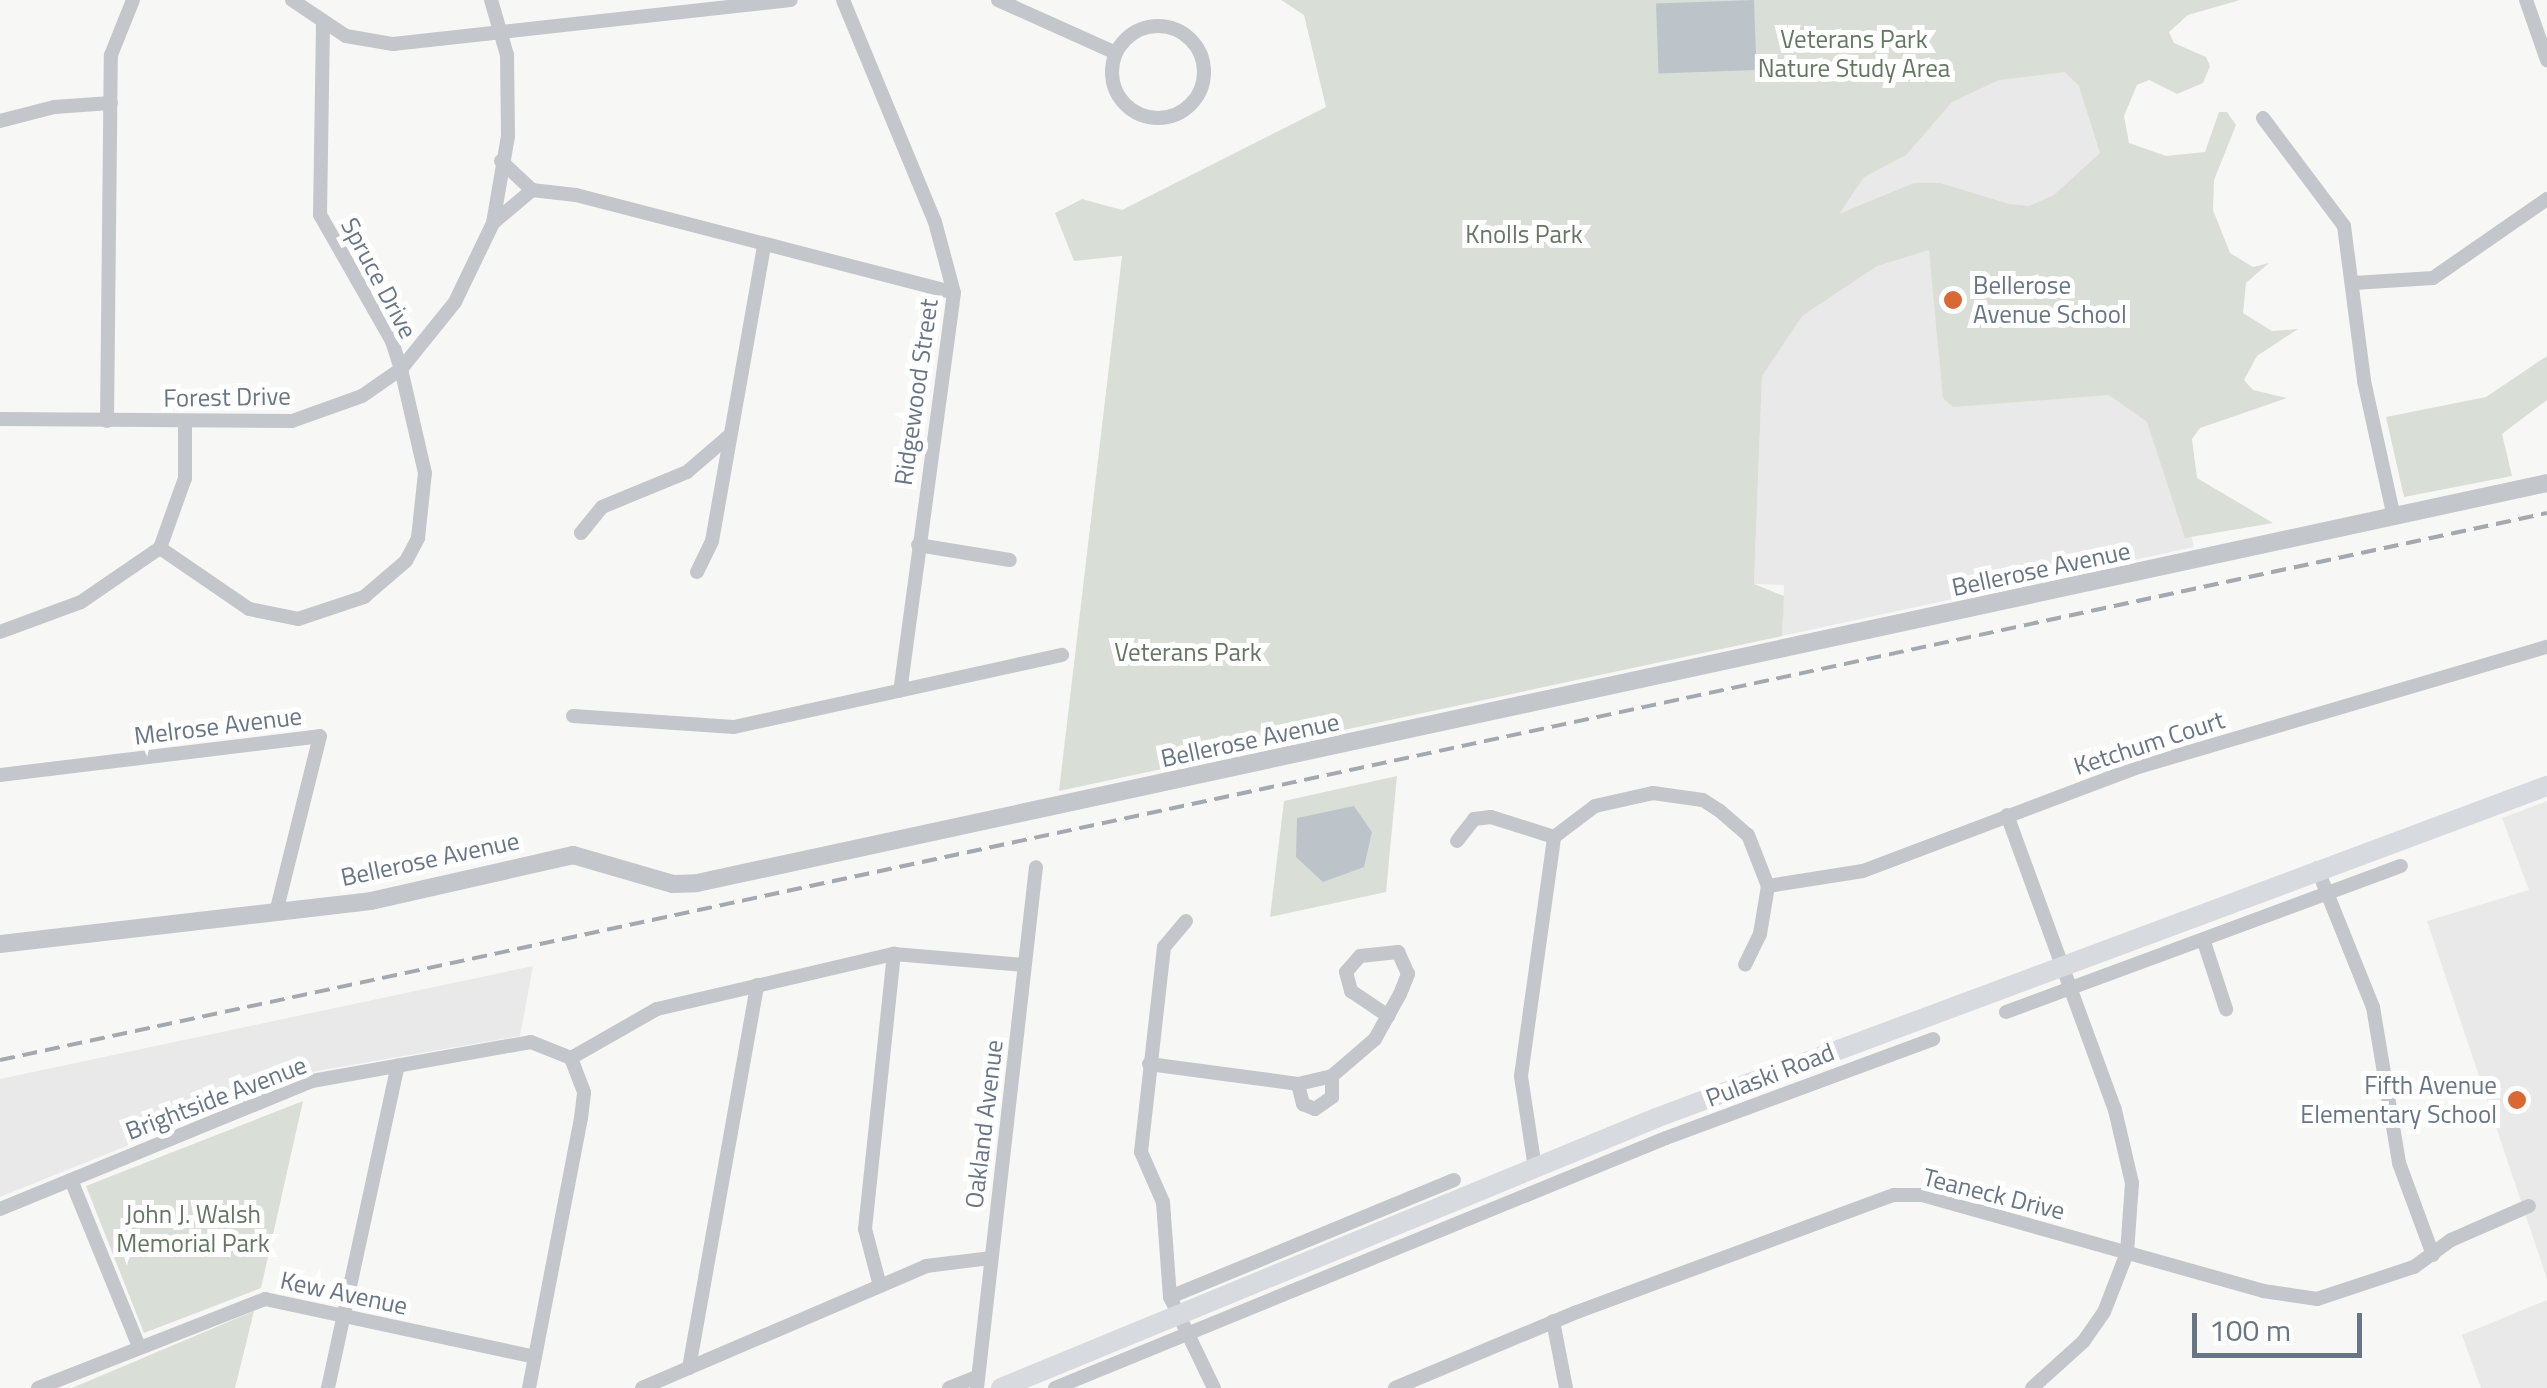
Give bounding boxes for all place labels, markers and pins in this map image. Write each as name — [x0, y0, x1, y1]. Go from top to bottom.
place label: Bellerose Avenue School — [1973, 271, 2127, 330]
marker: Bellerose Avenue School — [1942, 289, 1964, 311]
place label: Fifth Avenue Elementary School — [2300, 1071, 2497, 1130]
marker: Fifth Avenue Elementary School — [2506, 1089, 2528, 1111]

